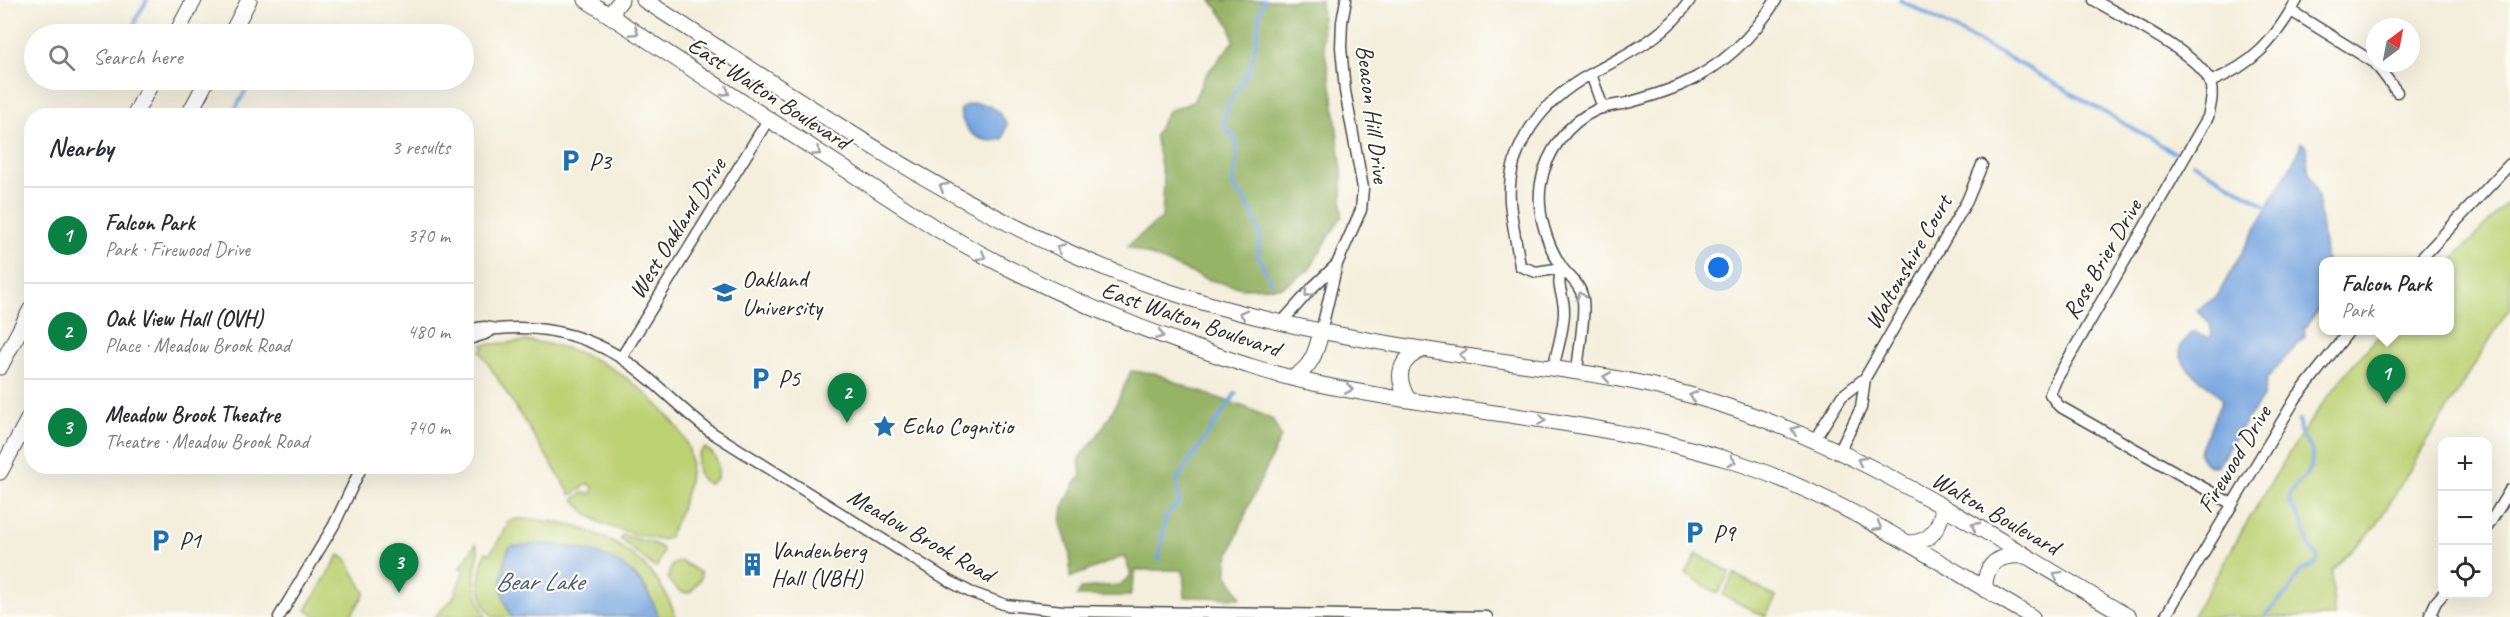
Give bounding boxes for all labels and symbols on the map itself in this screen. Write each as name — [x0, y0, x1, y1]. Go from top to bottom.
north arrow — [2366, 18, 2420, 72]
one-way arrow — [628, 25, 639, 36]
street label: East Walton Boulevard — [682, 29, 859, 158]
street label: Beacon Hill Drive — [1350, 43, 1397, 187]
one-way arrow — [719, 85, 730, 96]
one-way arrow — [811, 145, 822, 156]
place label: P3 — [589, 146, 613, 176]
parking icon: P3 — [558, 148, 584, 174]
street label: West Oakland Drive — [622, 150, 733, 304]
one-way arrow — [939, 183, 949, 195]
street label: Waltonshire Court — [1857, 188, 1960, 335]
street label: Rose Brier Drive — [2056, 192, 2149, 324]
one-way arrow — [1055, 243, 1066, 255]
one-way arrow — [976, 249, 987, 260]
your location — [1704, 253, 1733, 282]
place label: Oakland University — [742, 264, 824, 322]
street label: East Walton Boulevard — [1098, 274, 1288, 365]
school or university icon: Oakland University — [711, 280, 737, 306]
one-way arrow — [1304, 286, 1315, 296]
one-way arrow — [1575, 291, 1588, 301]
one-way arrow — [1239, 308, 1249, 321]
one-way arrow — [1154, 328, 1165, 341]
one-way arrow — [1458, 350, 1467, 362]
pin: 1 — [2366, 354, 2406, 404]
place label: P5 — [778, 363, 801, 393]
parking icon: P5 — [747, 365, 773, 391]
one-way arrow — [1602, 371, 1612, 384]
pin: 2 — [828, 374, 866, 423]
one-way arrow — [1344, 383, 1354, 395]
one-way arrow — [1688, 391, 1699, 403]
street label: Firewood Drive — [2190, 398, 2279, 518]
place label: Echo Cognitio — [902, 411, 1015, 441]
place icon: Echo Cognitio — [871, 413, 897, 439]
one-way arrow — [1537, 413, 1546, 425]
one-way arrow — [1790, 425, 1801, 437]
one-way arrow — [1726, 454, 1737, 466]
one-way arrow — [1856, 457, 1867, 468]
street label: Walton Boulevard — [1927, 464, 2068, 563]
street label: Meadow Brook Road — [843, 481, 1003, 591]
place label: P9 — [1713, 518, 1737, 548]
parking icon: P9 — [1682, 520, 1708, 546]
one-way arrow — [1872, 520, 1882, 531]
one-way arrow — [1971, 522, 1981, 534]
place label: P1 — [179, 525, 202, 555]
parking icon: P1 — [148, 527, 174, 553]
place label: Vandenberg Hall (VBH) — [771, 535, 868, 593]
pin: 3 — [380, 544, 418, 593]
building icon: Vandenberg Hall (VBH) — [740, 551, 766, 577]
water label: Bear Lake — [495, 565, 587, 598]
one-way arrow — [2053, 570, 2063, 582]

